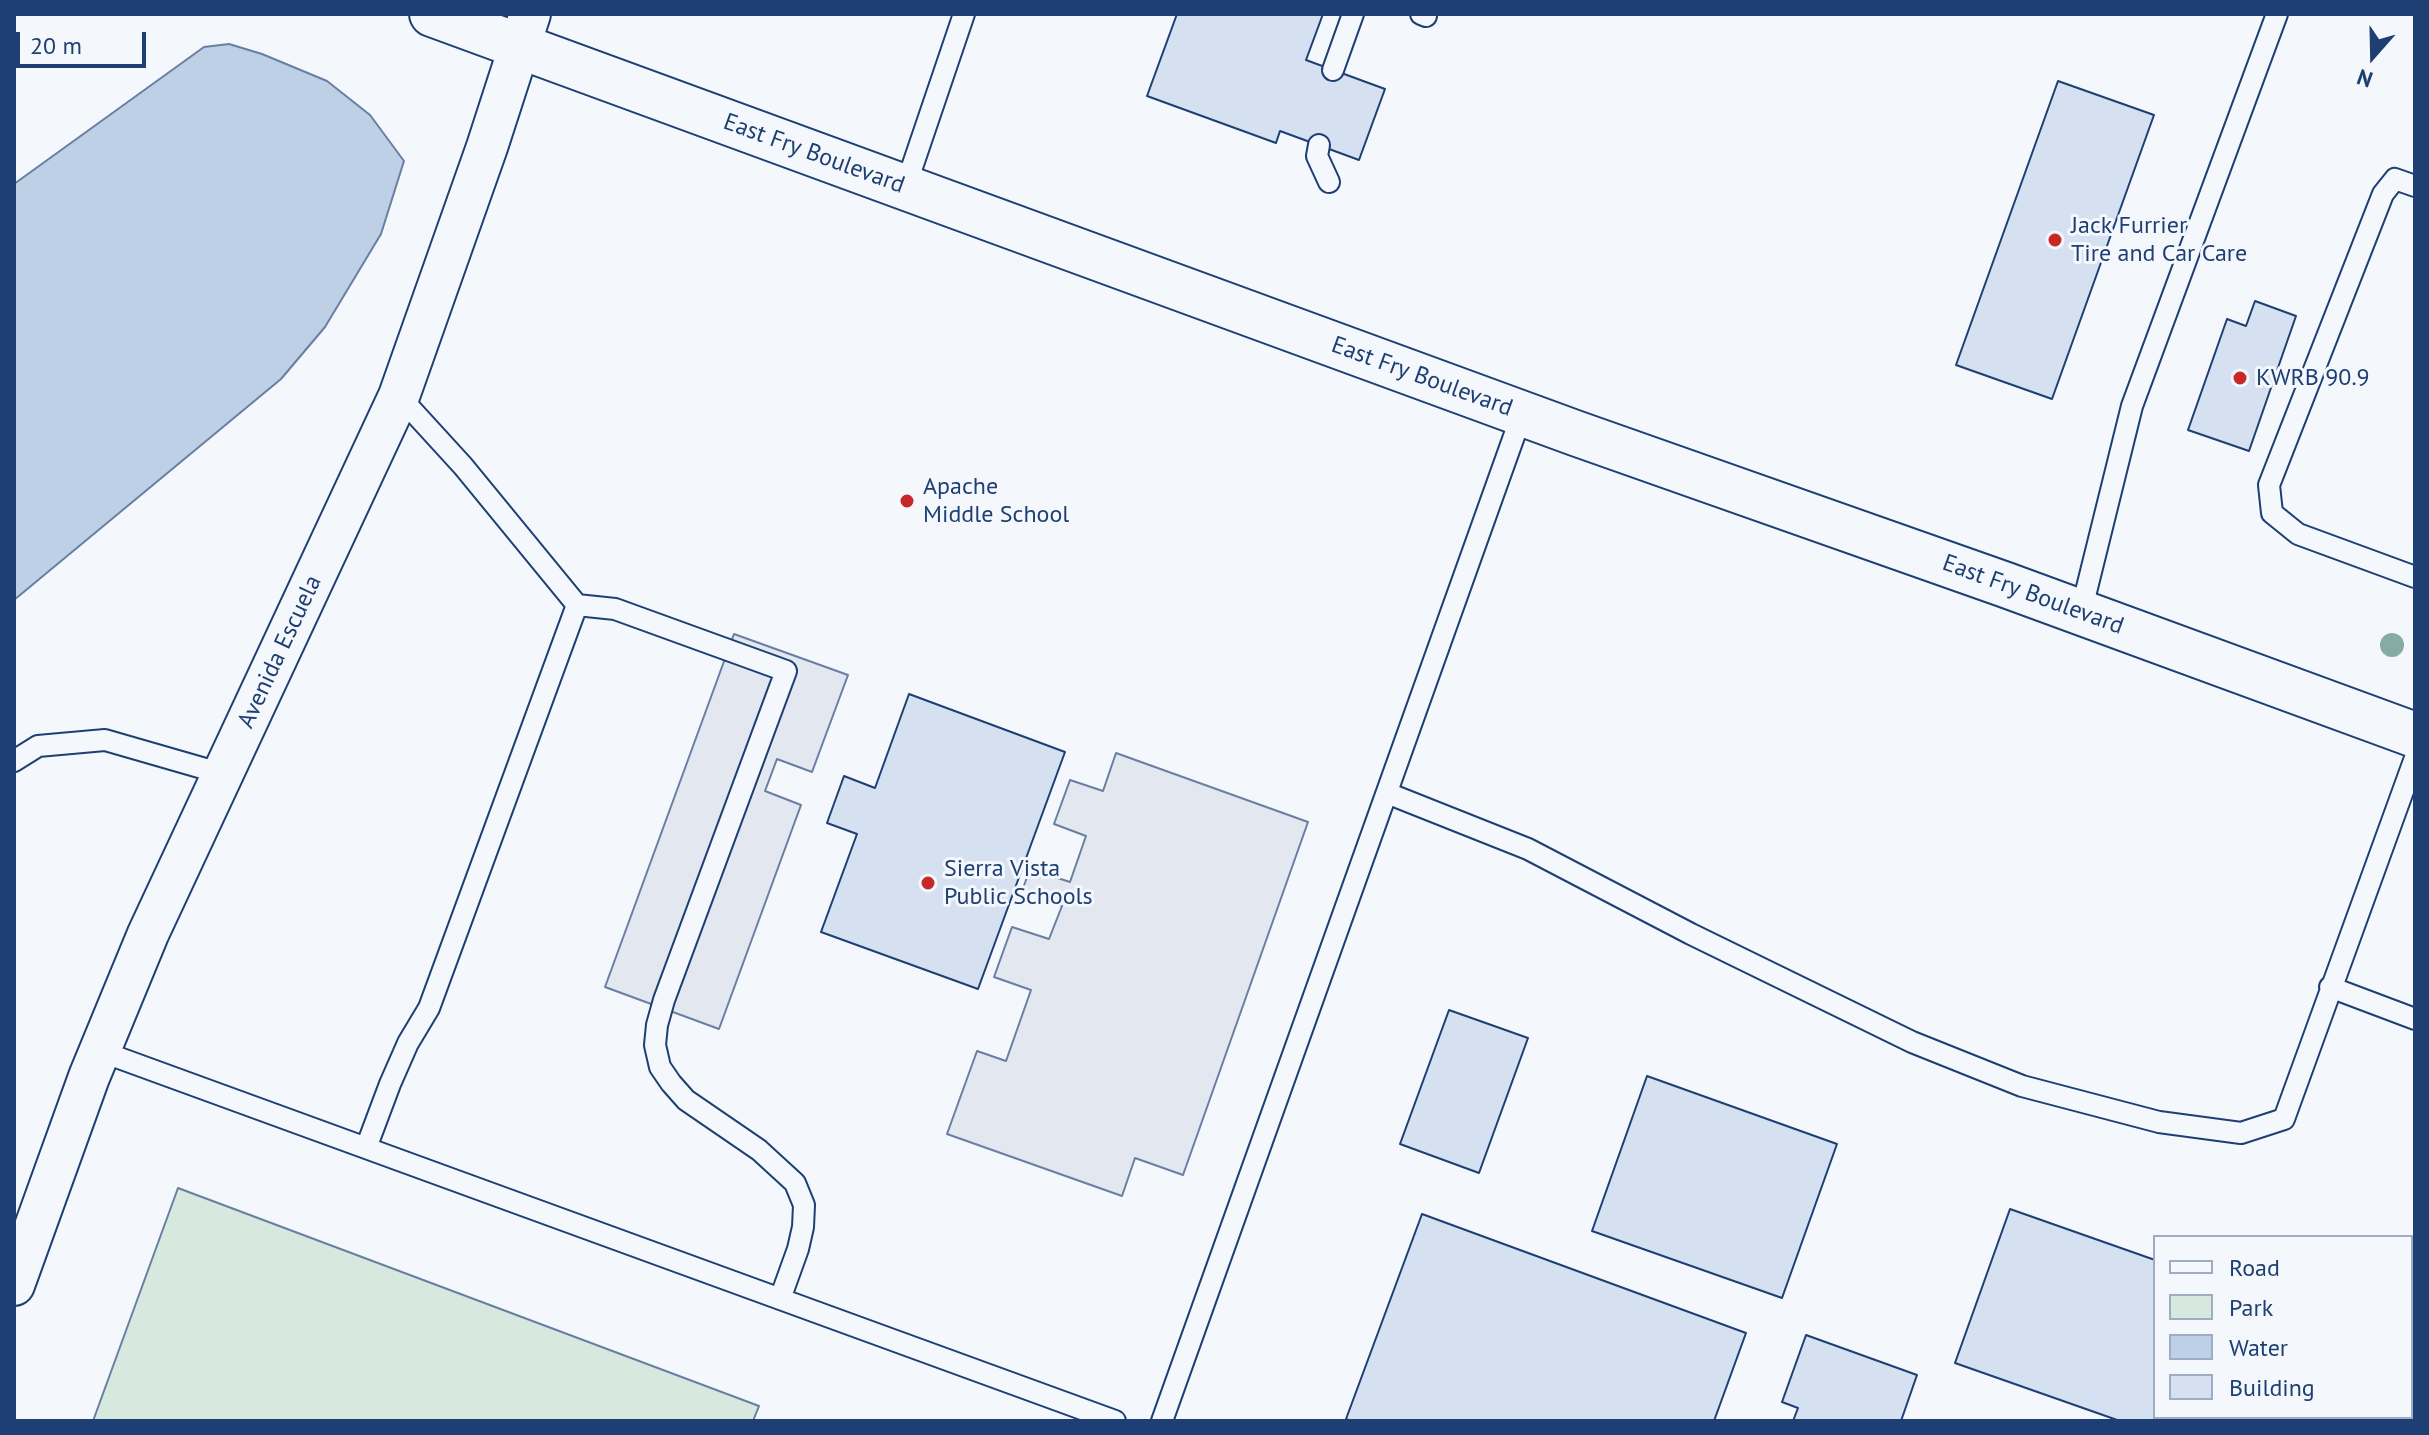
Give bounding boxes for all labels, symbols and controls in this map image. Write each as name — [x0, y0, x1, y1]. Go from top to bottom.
scale bar — [20, 16, 150, 66]
north arrow — [2333, 16, 2413, 96]
text: 20 m — [30, 30, 82, 61]
text: N — [2353, 63, 2376, 94]
street label: East Fry Boulevard — [720, 108, 908, 200]
place label: Jack Furrier Tire and Car Care — [2071, 212, 2247, 268]
marker: Jack Furrier Tire and Car Care — [2046, 231, 2064, 249]
street label: East Fry Boulevard — [1328, 331, 1516, 423]
place label: KWRB 90.9 — [2256, 364, 2370, 392]
marker: KWRB 90.9 — [2231, 369, 2249, 387]
place label: Apache Middle School — [923, 473, 1069, 529]
marker: Apache Middle School — [898, 492, 916, 510]
street label: East Fry Boulevard — [1939, 549, 2127, 641]
street label: Avenida Escuela — [232, 571, 328, 733]
place label: Sierra Vista Public Schools — [944, 855, 1093, 911]
marker: Sierra Vista Public Schools — [919, 874, 937, 892]
legend — [2153, 1235, 2413, 1419]
text: Road — [2229, 1252, 2280, 1283]
text: Park — [2229, 1292, 2273, 1323]
text: Water — [2229, 1332, 2288, 1363]
text: Building — [2229, 1372, 2315, 1403]

